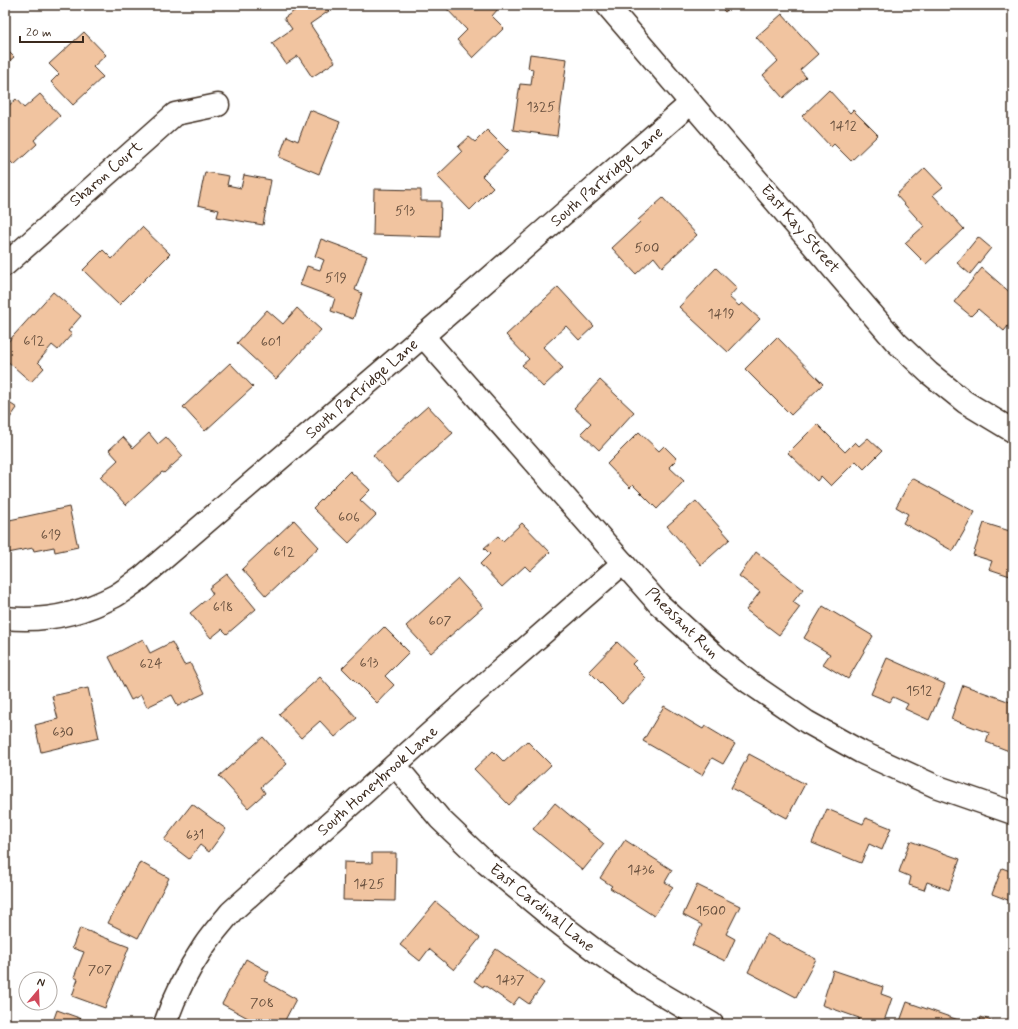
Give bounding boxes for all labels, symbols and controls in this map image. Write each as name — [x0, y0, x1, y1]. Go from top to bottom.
scale bar — [20, 18, 83, 44]
text: 20 m — [26, 25, 52, 41]
house number: 1325 — [527, 98, 555, 116]
house number: 1412 — [829, 117, 857, 135]
street label: South Partridge Lane — [546, 122, 668, 233]
street label: Sharon Court — [65, 136, 147, 211]
street label: East Kay Street — [756, 180, 845, 278]
house number: 513 — [395, 202, 415, 220]
house number: 500 — [635, 239, 659, 257]
house number: 519 — [325, 269, 347, 287]
house number: 1419 — [707, 305, 735, 323]
house number: 612 — [23, 332, 45, 350]
house number: 601 — [261, 333, 281, 351]
street label: South Partridge Lane — [301, 334, 423, 445]
house number: 606 — [338, 508, 360, 526]
house number: 619 — [41, 526, 61, 544]
house number: 612 — [273, 543, 295, 561]
street label: Pheasant Run — [641, 583, 723, 663]
house number: 618 — [213, 598, 233, 616]
house number: 607 — [429, 612, 452, 630]
house number: 613 — [360, 654, 379, 672]
house number: 624 — [140, 655, 162, 673]
house number: 1512 — [906, 682, 932, 700]
street label: South Honeybrook Lane — [313, 721, 443, 841]
house number: 630 — [52, 723, 74, 741]
house number: 631 — [186, 826, 204, 844]
street label: East Cardinal Lane — [485, 859, 599, 957]
house number: 1436 — [627, 861, 655, 879]
house number: 1425 — [353, 875, 385, 893]
house number: 1500 — [696, 902, 726, 920]
house number: 707 — [88, 961, 112, 979]
north arrow — [18, 971, 58, 1011]
house number: 1437 — [496, 971, 525, 989]
text: N — [35, 975, 47, 990]
house number: 708 — [250, 994, 274, 1012]

